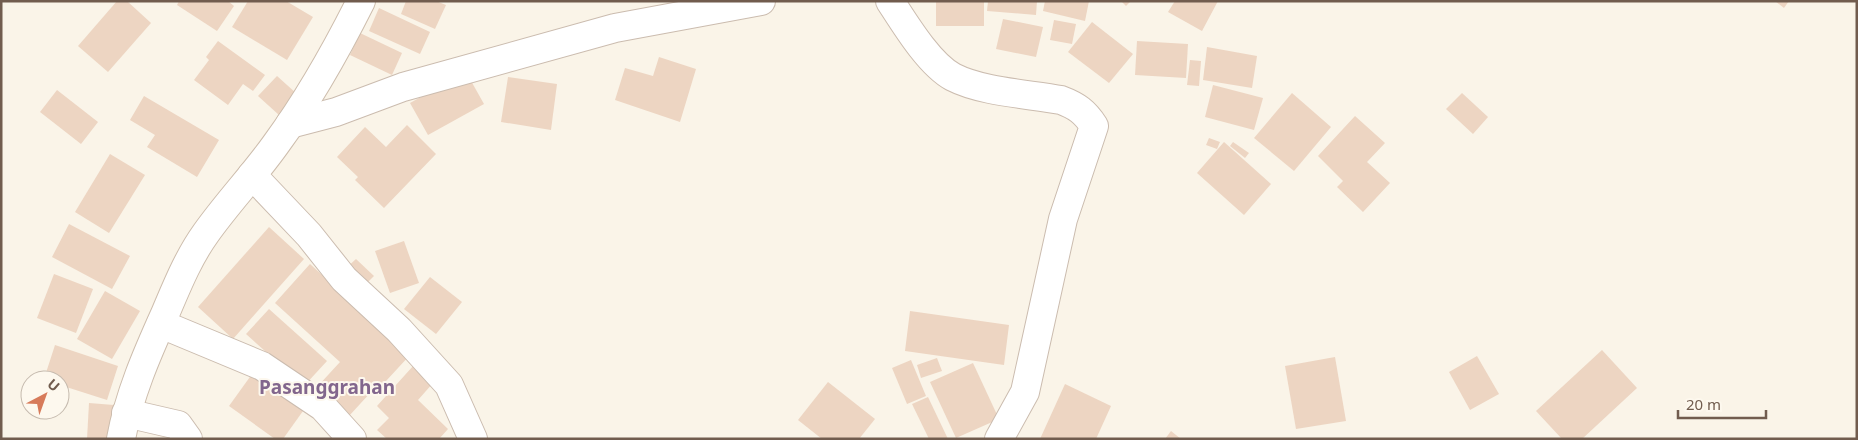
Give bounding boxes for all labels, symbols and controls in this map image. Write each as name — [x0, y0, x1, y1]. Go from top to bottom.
north arrow — [20, 370, 70, 420]
text: U — [44, 374, 64, 395]
district label: Pasanggrahan — [259, 374, 395, 400]
scale bar — [1678, 388, 1766, 420]
text: 20 m — [1686, 394, 1721, 414]

